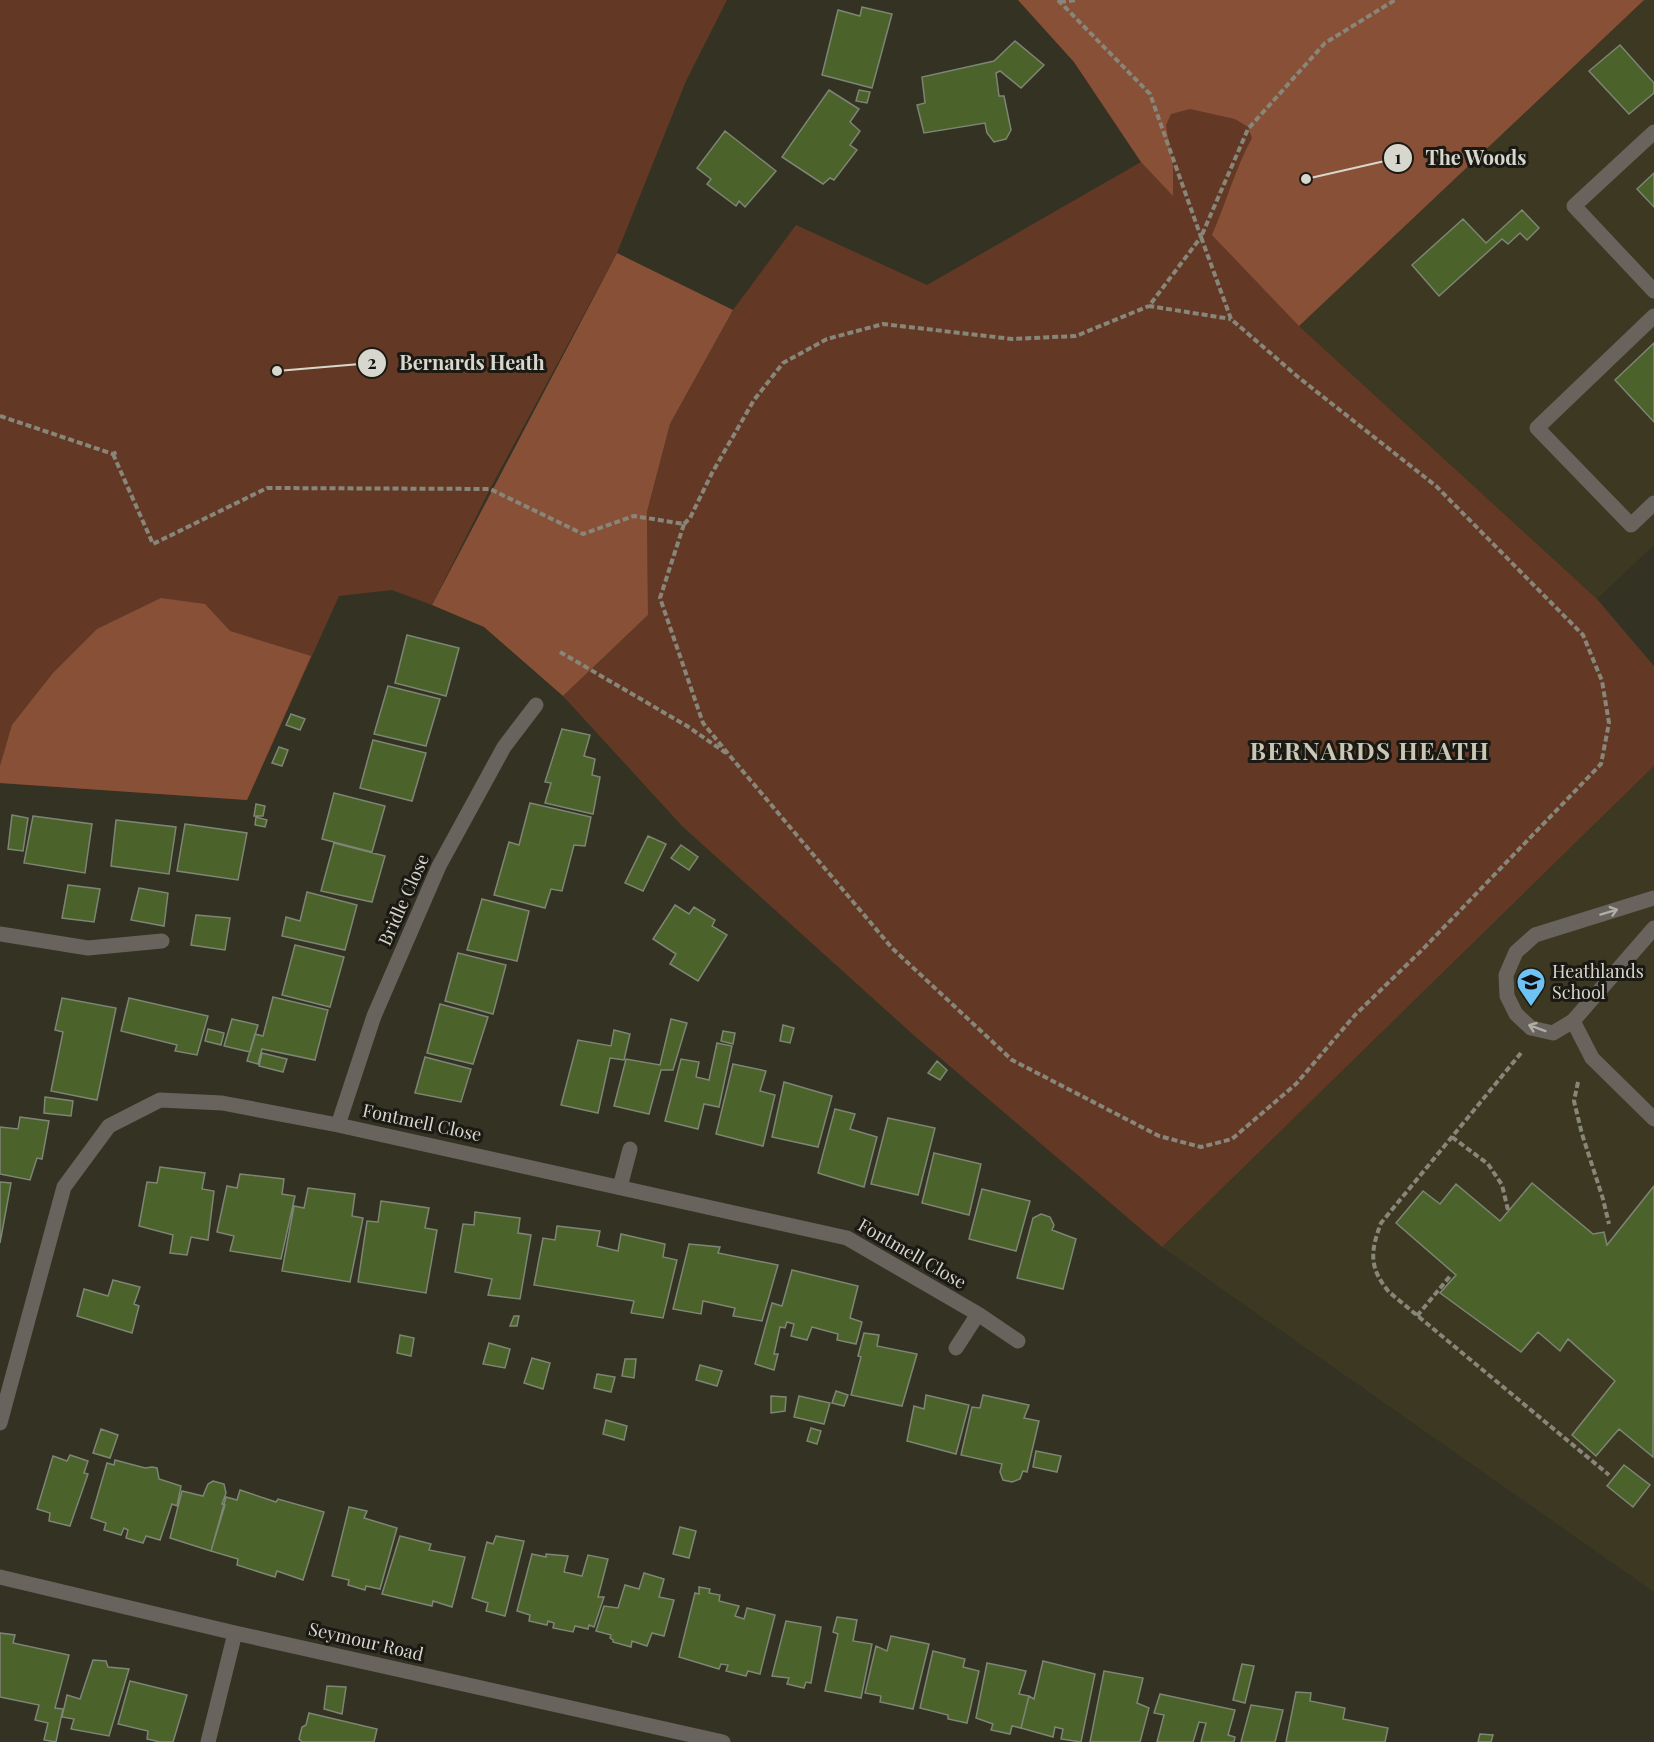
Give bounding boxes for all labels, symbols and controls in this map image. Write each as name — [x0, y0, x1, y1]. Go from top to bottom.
callout: The Woods — [1383, 139, 1539, 177]
text: The Woods — [1425, 143, 1527, 170]
text: 1 — [1395, 145, 1402, 169]
callout: Bernards Heath — [357, 344, 557, 382]
text: Bernards Heath — [399, 348, 545, 375]
text: 2 — [367, 350, 377, 374]
district label: BERNARDS HEATH — [1250, 734, 1490, 766]
street label: Bridle Close — [372, 850, 434, 949]
one-way arrow — [1599, 906, 1618, 917]
place label: Heathlands School — [1552, 959, 1644, 1004]
school or university icon: Heathlands School — [1515, 966, 1547, 1008]
one-way arrow — [1528, 1021, 1546, 1032]
street label: Fontmell Close — [361, 1098, 484, 1146]
street label: Fontmell Close — [854, 1212, 971, 1294]
street label: Seymour Road — [306, 1616, 426, 1666]

